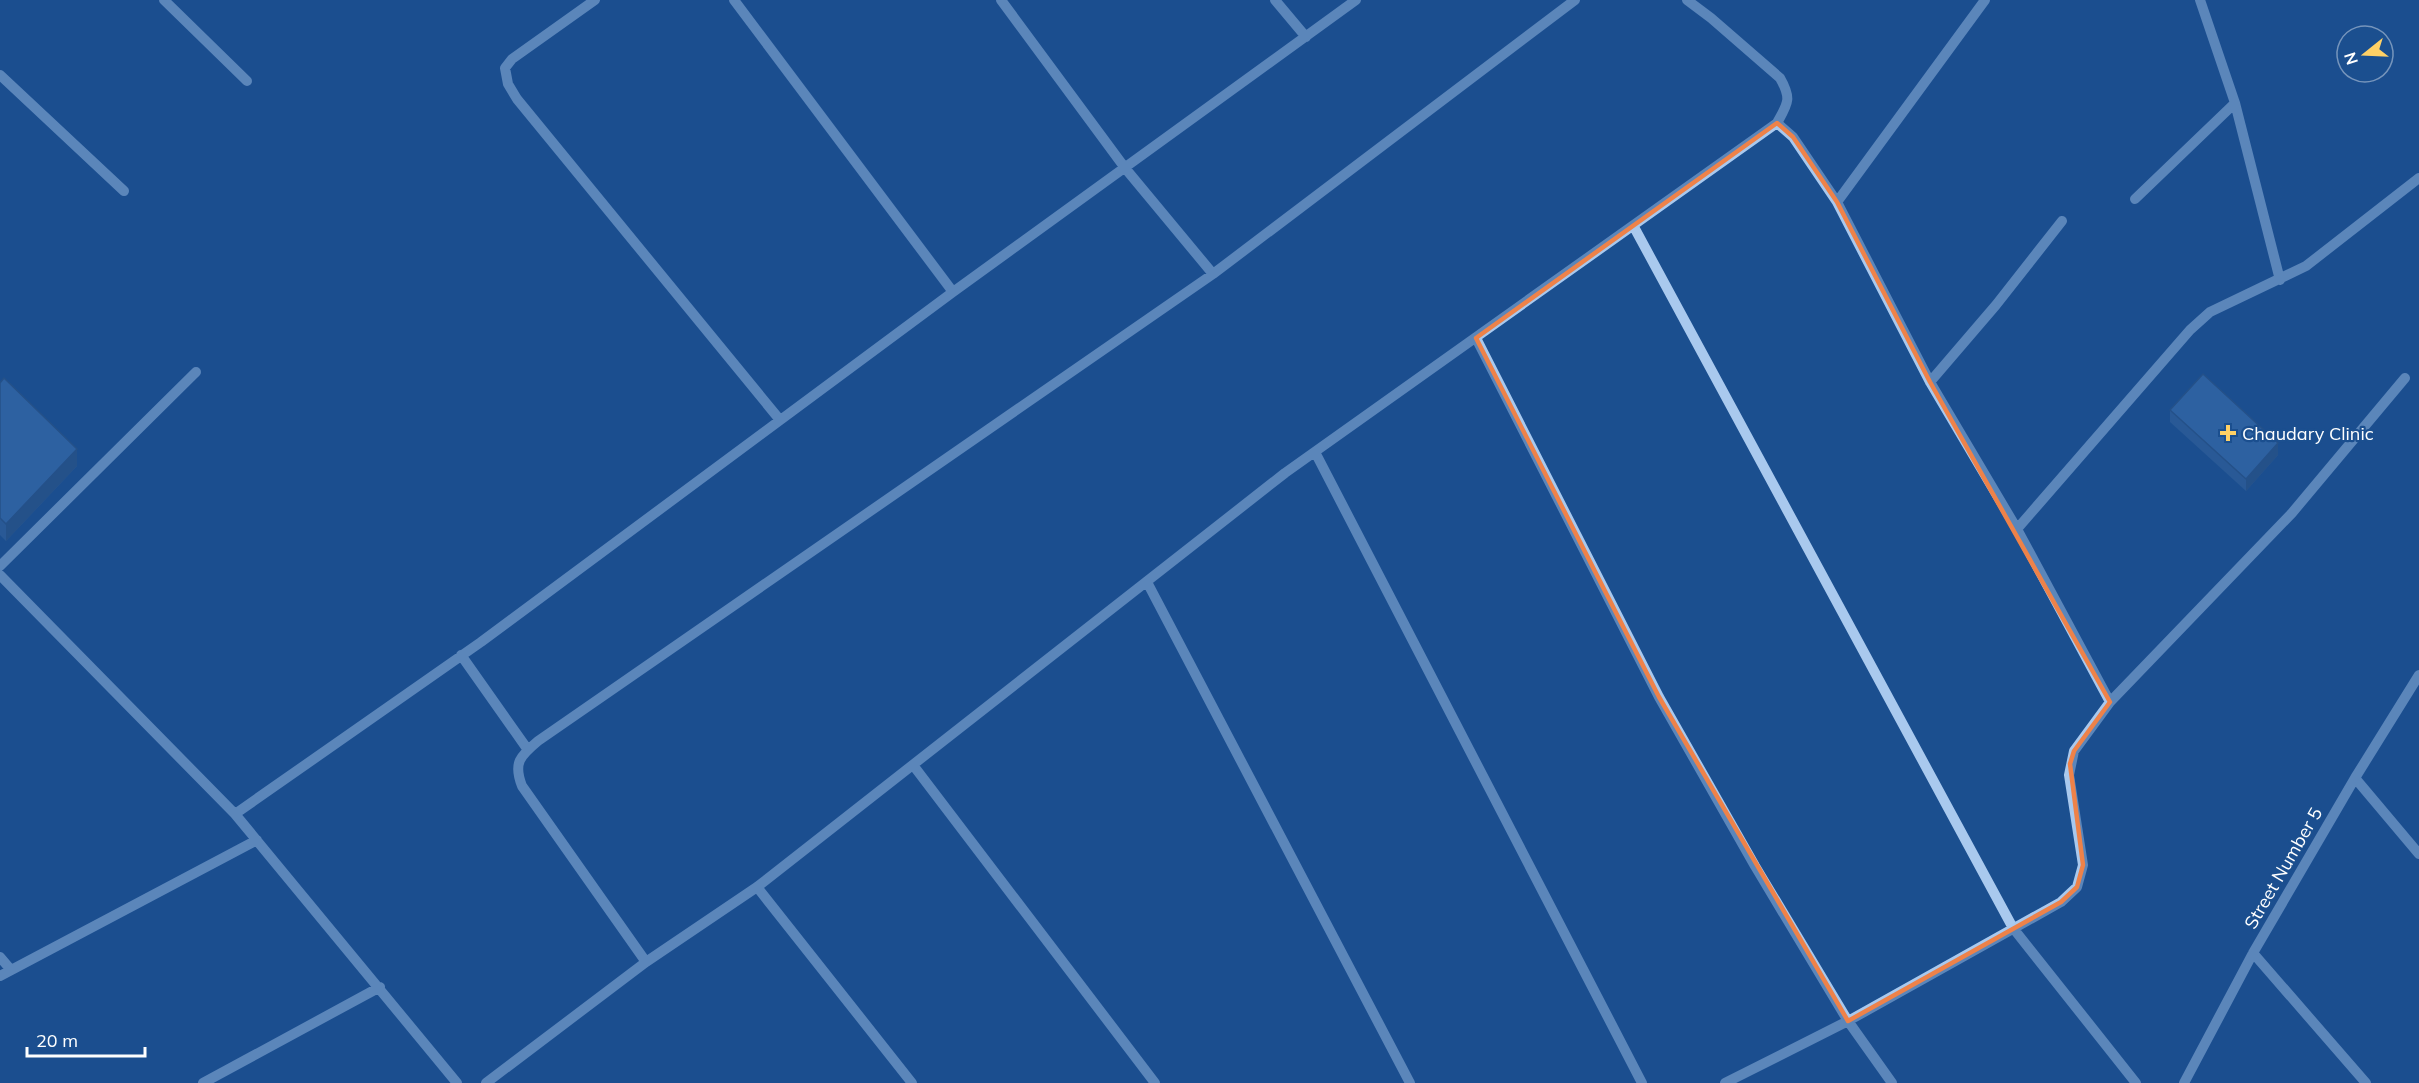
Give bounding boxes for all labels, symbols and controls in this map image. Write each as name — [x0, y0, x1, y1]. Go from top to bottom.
north arrow — [2335, 24, 2395, 84]
text: N — [2339, 50, 2362, 67]
place label: Chaudary Clinic — [2242, 422, 2374, 445]
marker: Chaudary Clinic — [2219, 424, 2237, 442]
street label: Street Number 5 — [2239, 803, 2327, 933]
scale bar — [27, 1020, 146, 1058]
text: 20 m — [36, 1029, 78, 1052]

